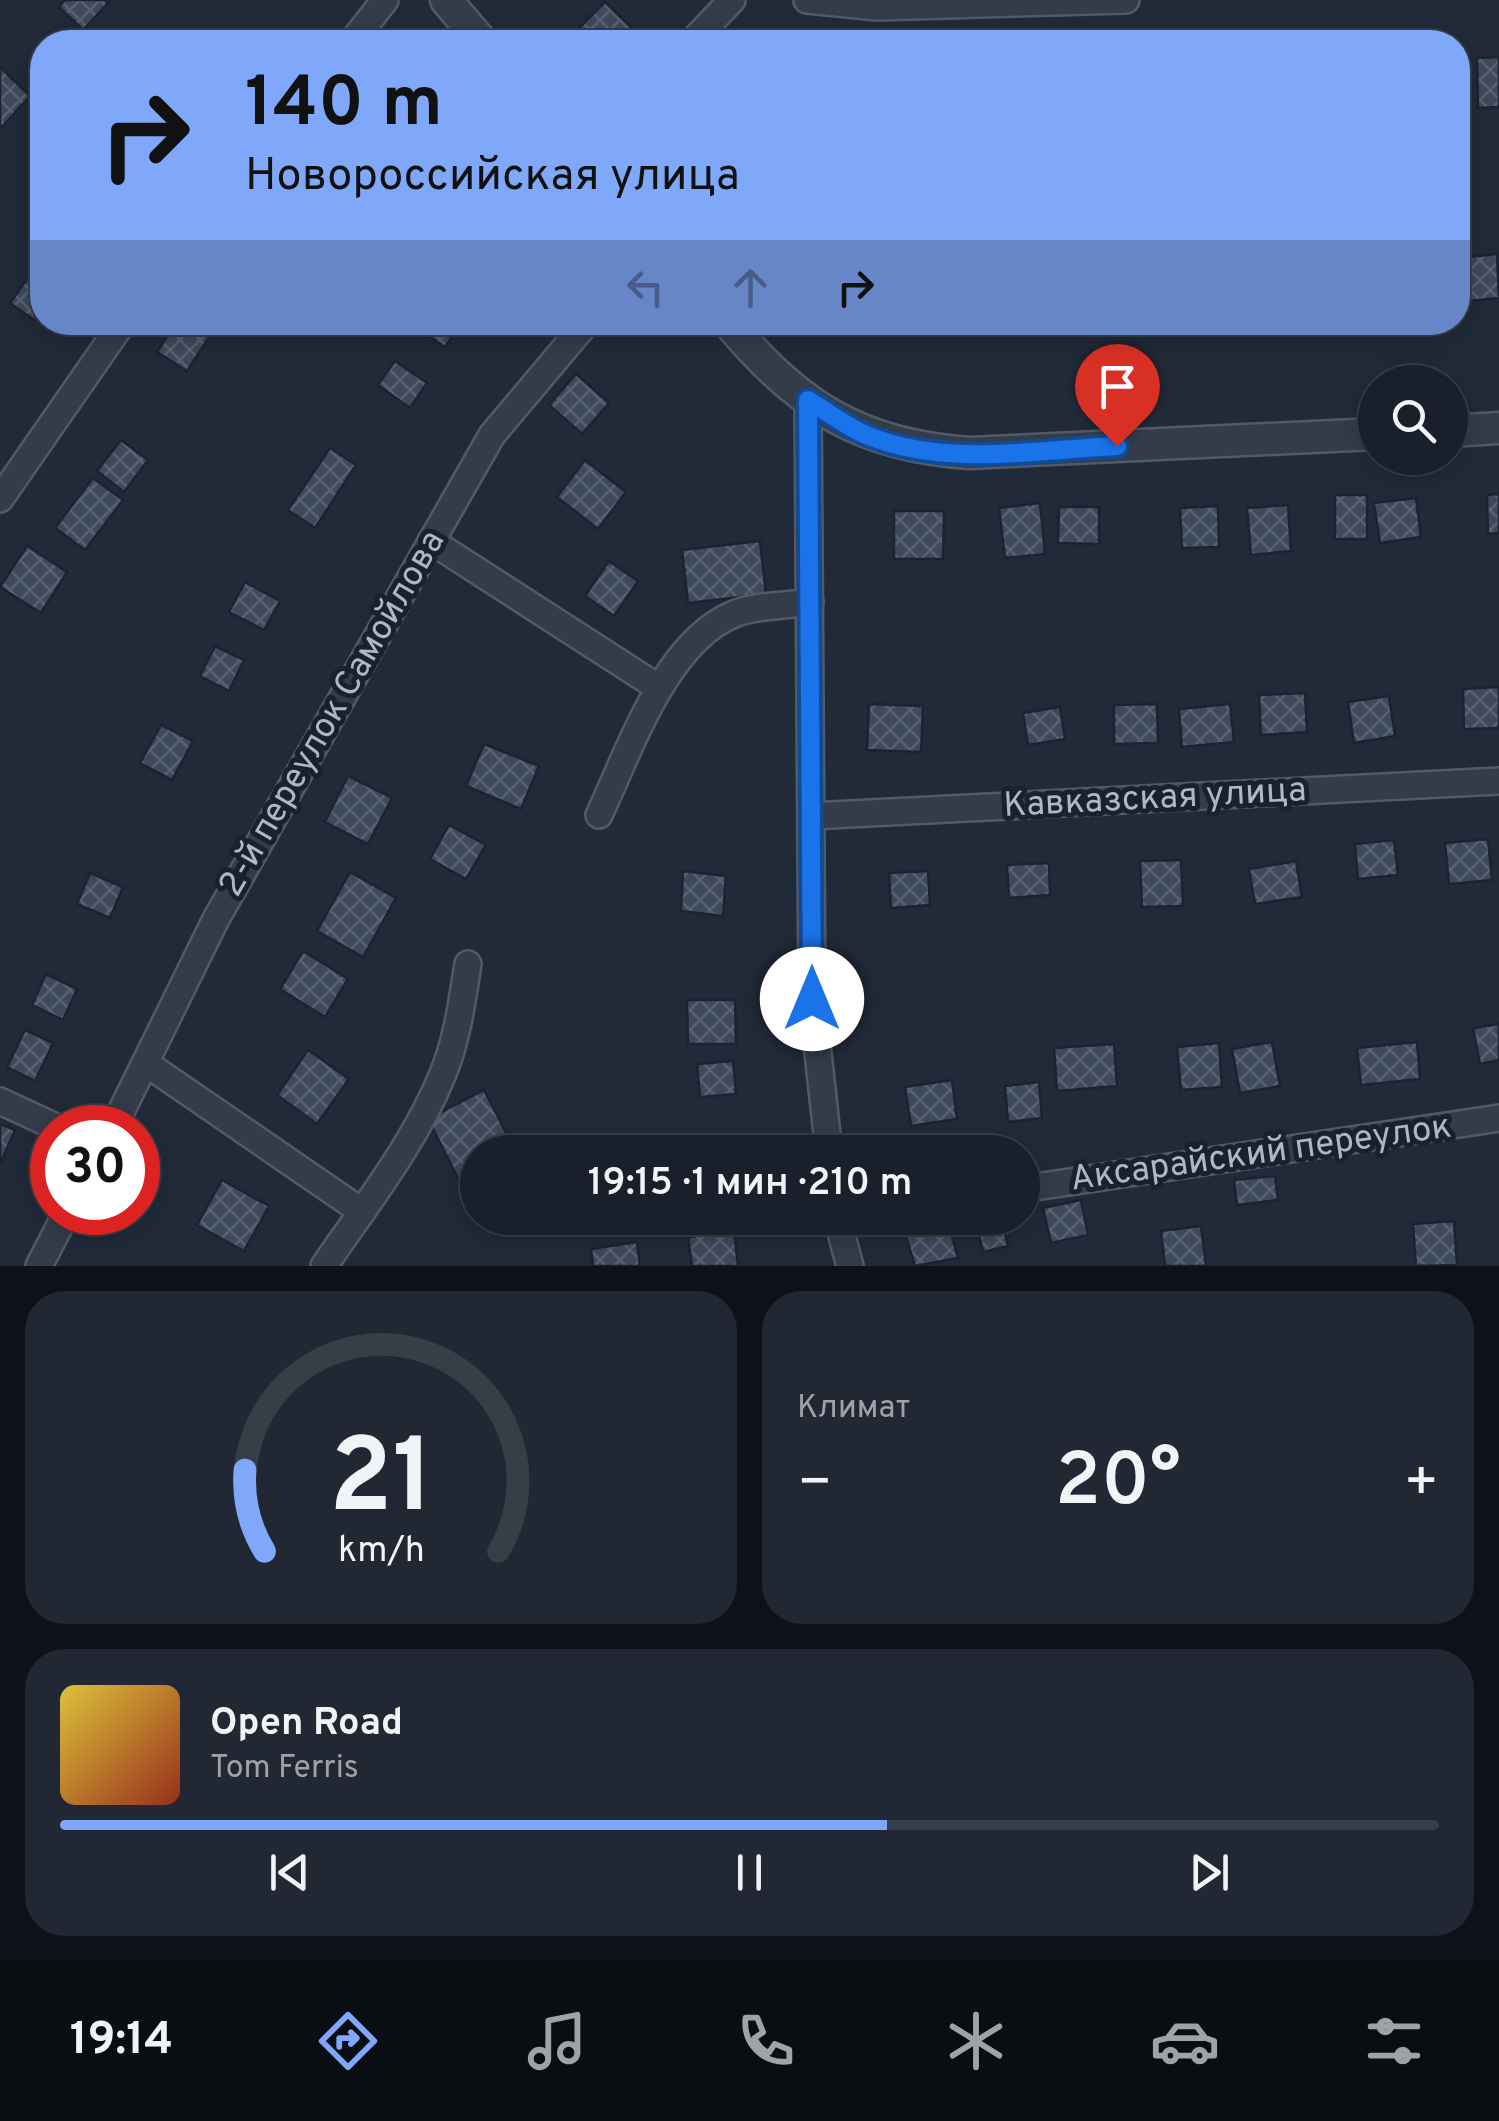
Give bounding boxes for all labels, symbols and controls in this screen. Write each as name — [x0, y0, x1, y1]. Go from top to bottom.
text: 140 m — [245, 62, 443, 151]
icon: right — [80, 70, 210, 200]
text: Новороссийская улица — [245, 149, 740, 206]
icon: left — [618, 260, 673, 315]
icon: ahead — [723, 260, 778, 315]
icon: right — [828, 260, 883, 315]
pin — [1075, 344, 1160, 447]
icon: arrive — [1090, 359, 1145, 414]
map controls — [1358, 365, 1468, 475]
button: search — [1358, 365, 1468, 475]
street label: 2-й переулок Самойлова — [210, 523, 456, 905]
street label: Кавказская улица — [1002, 769, 1308, 829]
position arrow — [760, 947, 864, 1051]
speed limit sign: 30 — [30, 1105, 160, 1235]
street label: Аксарайский переулок — [1068, 1105, 1454, 1203]
text: 19:15 · 1 мин · 210 m — [588, 1160, 912, 1209]
text: Климат — [797, 1389, 910, 1429]
text: 21 — [328, 1417, 434, 1549]
text: 20° — [1055, 1437, 1181, 1532]
text: − — [797, 1450, 832, 1520]
text: + — [1404, 1450, 1439, 1520]
text: km/h — [338, 1529, 424, 1575]
text: Open Road — [210, 1700, 403, 1749]
text: Tom Ferris — [210, 1749, 359, 1789]
icon: previous — [262, 1845, 317, 1900]
icon: pause — [722, 1845, 777, 1900]
icon: next — [1182, 1845, 1237, 1900]
icon: directions — [313, 2006, 383, 2076]
icon: music — [522, 2006, 592, 2076]
icon: phone — [731, 2006, 801, 2076]
icon: climate — [941, 2006, 1011, 2076]
icon: car — [1150, 2006, 1220, 2076]
icon: filters — [1359, 2006, 1429, 2076]
text: 19:14 — [70, 2013, 173, 2070]

